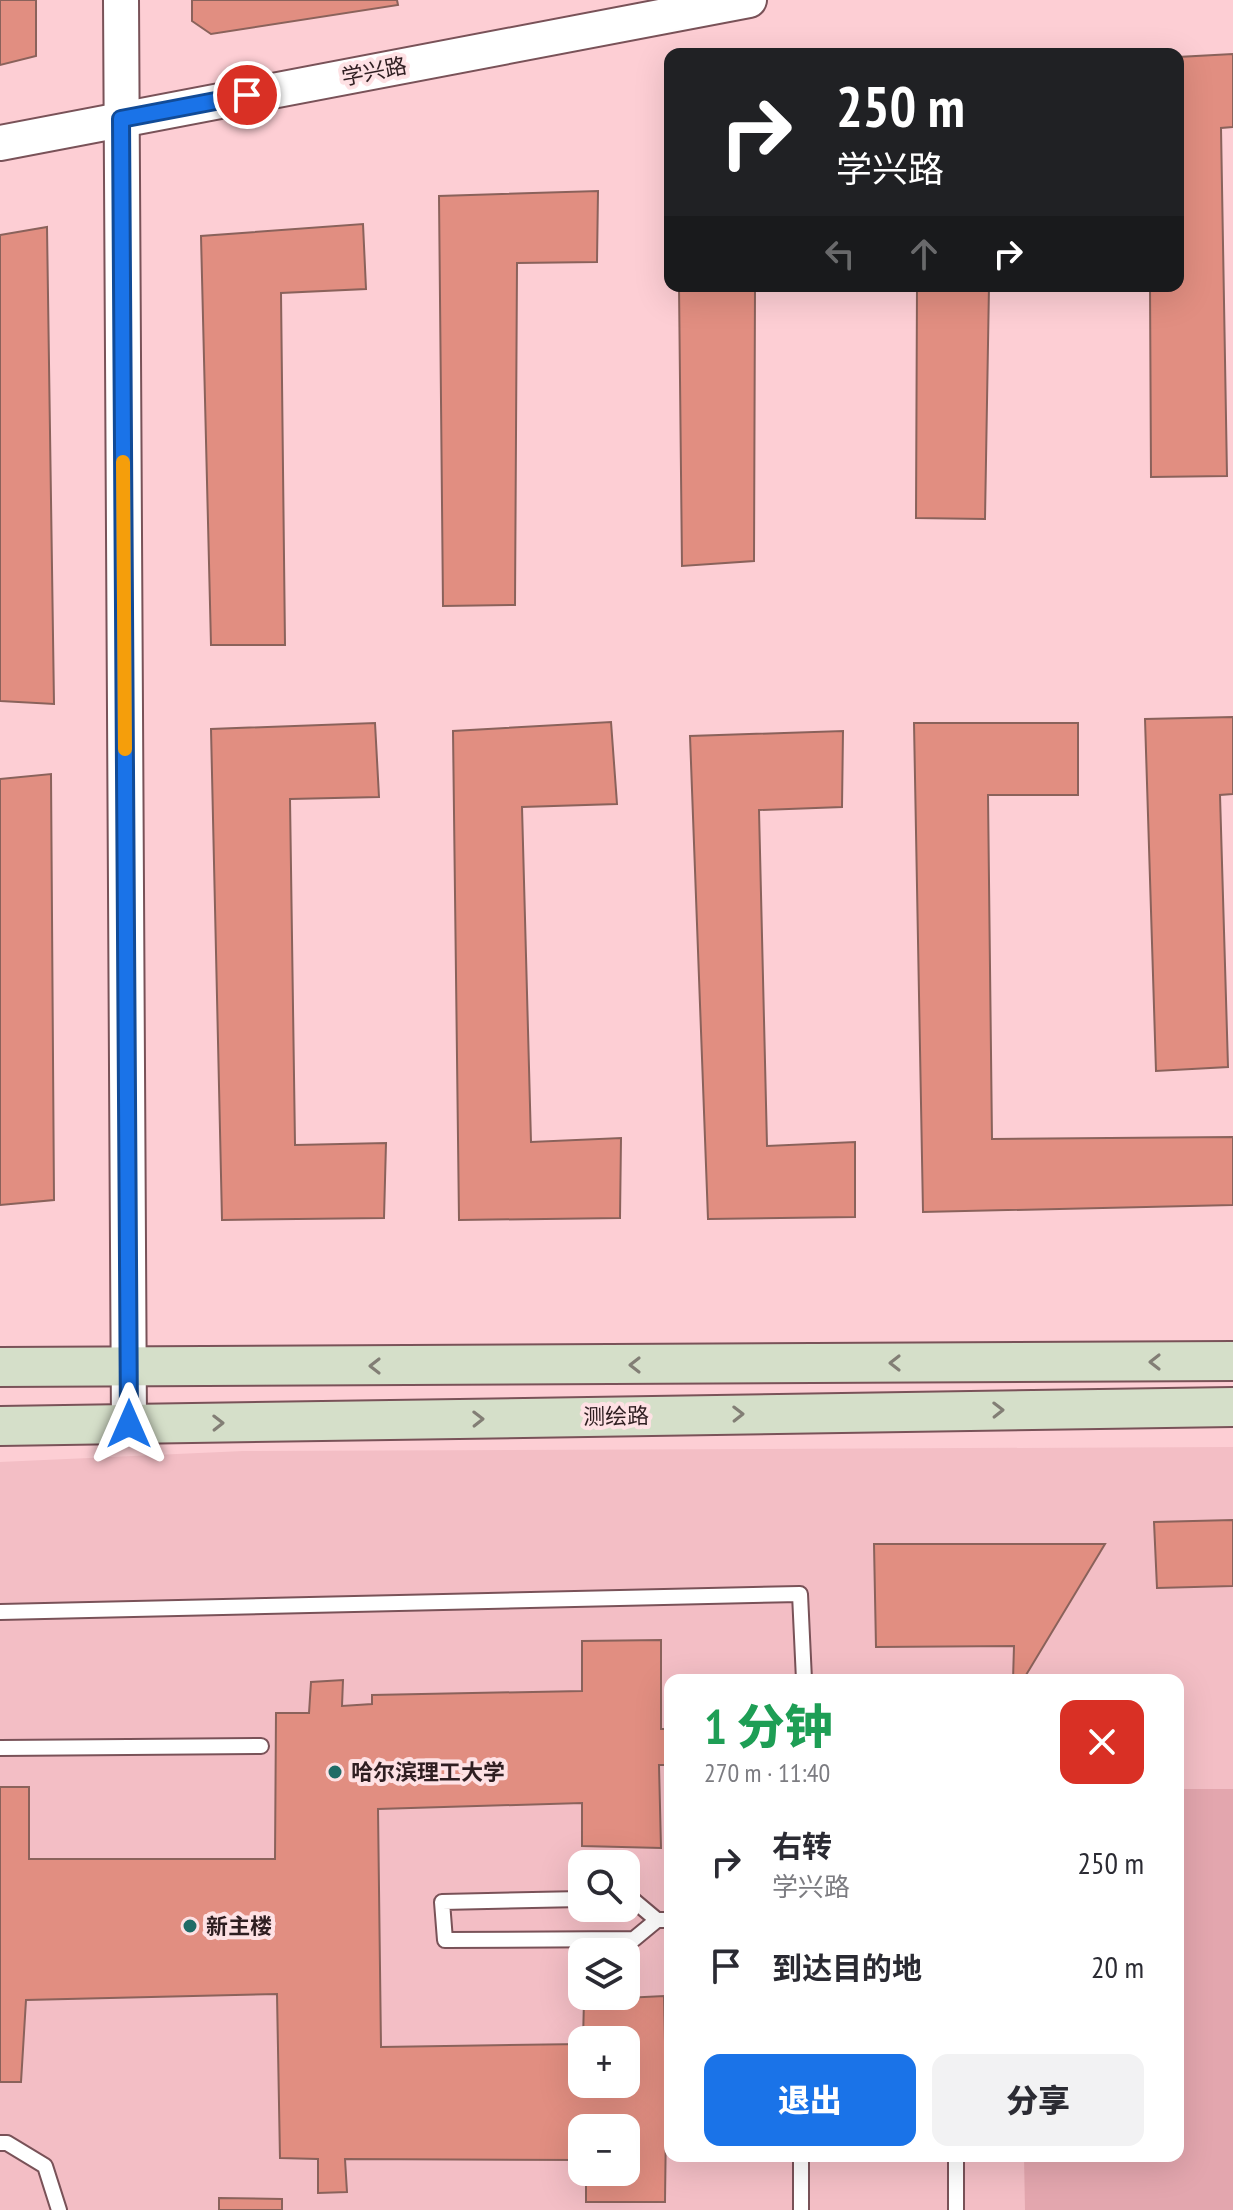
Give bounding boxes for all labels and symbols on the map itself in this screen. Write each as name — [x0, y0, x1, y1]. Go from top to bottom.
street label: 学兴路 — [339, 51, 409, 91]
pin — [213, 61, 281, 129]
one-way arrow — [1148, 1353, 1161, 1371]
one-way arrow — [888, 1354, 901, 1372]
one-way arrow — [628, 1356, 641, 1374]
one-way arrow — [368, 1357, 381, 1375]
position arrow — [87, 1382, 171, 1466]
street label: 测绘路 — [583, 1401, 649, 1431]
one-way arrow — [992, 1402, 1005, 1419]
one-way arrow — [732, 1406, 745, 1423]
one-way arrow — [472, 1410, 485, 1427]
one-way arrow — [212, 1414, 225, 1432]
place label: 哈尔滨理工大学 — [351, 1758, 505, 1786]
marker: 哈尔滨理工大学 — [326, 1763, 344, 1781]
place label: 新主楼 — [206, 1912, 272, 1940]
marker: 新主楼 — [181, 1917, 199, 1935]

